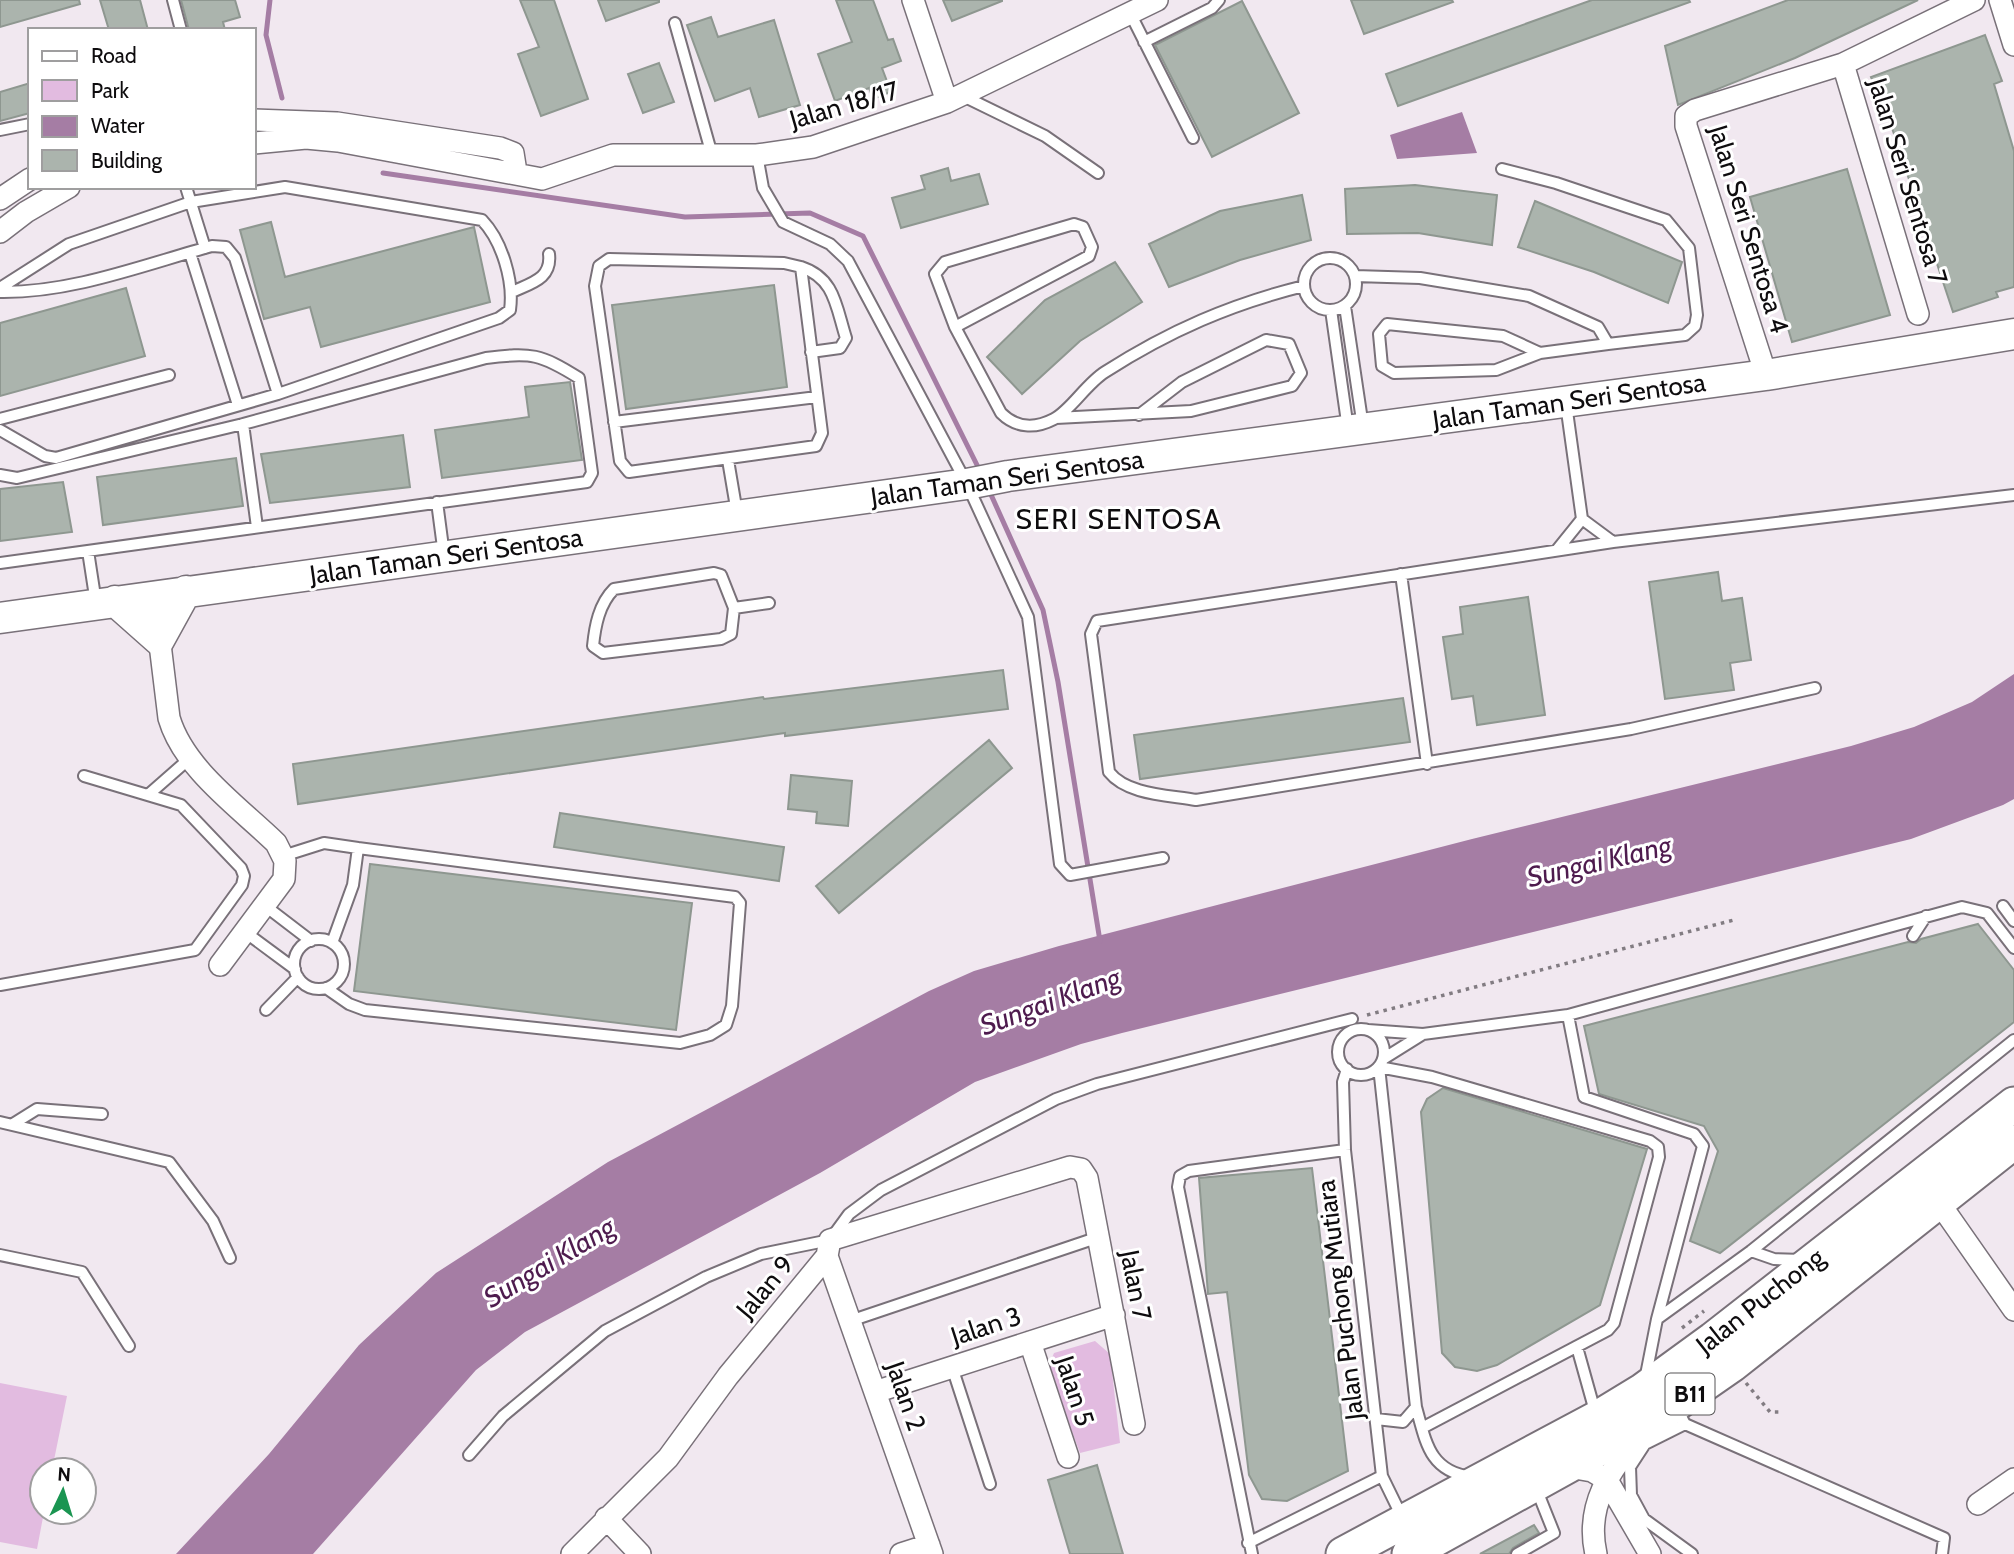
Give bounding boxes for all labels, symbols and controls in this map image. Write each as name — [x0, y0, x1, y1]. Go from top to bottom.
legend — [28, 28, 256, 189]
text: Road — [91, 43, 137, 68]
street label: Jalan Seri Sentosa 7 — [1861, 73, 1955, 288]
street label: Jalan 18/17 — [785, 74, 902, 136]
text: Park — [91, 78, 129, 103]
text: Water — [91, 113, 145, 138]
street label: Jalan Seri Sentosa 4 — [1702, 120, 1796, 337]
text: Building — [91, 148, 163, 173]
street label: Jalan Taman Seri Sentosa — [1429, 366, 1708, 436]
street label: Jalan Taman Seri Sentosa — [867, 443, 1146, 513]
district label: SERI SENTOSA — [1015, 502, 1223, 536]
street label: Jalan Taman Seri Sentosa — [306, 521, 585, 591]
water label: Sungai Klang — [1524, 828, 1676, 894]
water label: Sungai Klang — [975, 959, 1126, 1042]
street label: Jalan Puchong Mutiara — [1309, 1178, 1371, 1423]
water label: Sungai Klang — [477, 1209, 622, 1314]
street label: Jalan Puchong — [1689, 1240, 1831, 1362]
street label: Jalan 7 — [1113, 1246, 1158, 1323]
street label: Jalan 9 — [729, 1249, 801, 1326]
street label: Jalan 3 — [946, 1300, 1025, 1353]
street label: Jalan 5 — [1048, 1351, 1101, 1430]
street label: Jalan 2 — [879, 1356, 933, 1435]
road number: B11 — [1666, 1374, 1714, 1414]
north arrow — [28, 1456, 98, 1526]
text: N — [57, 1463, 72, 1486]

